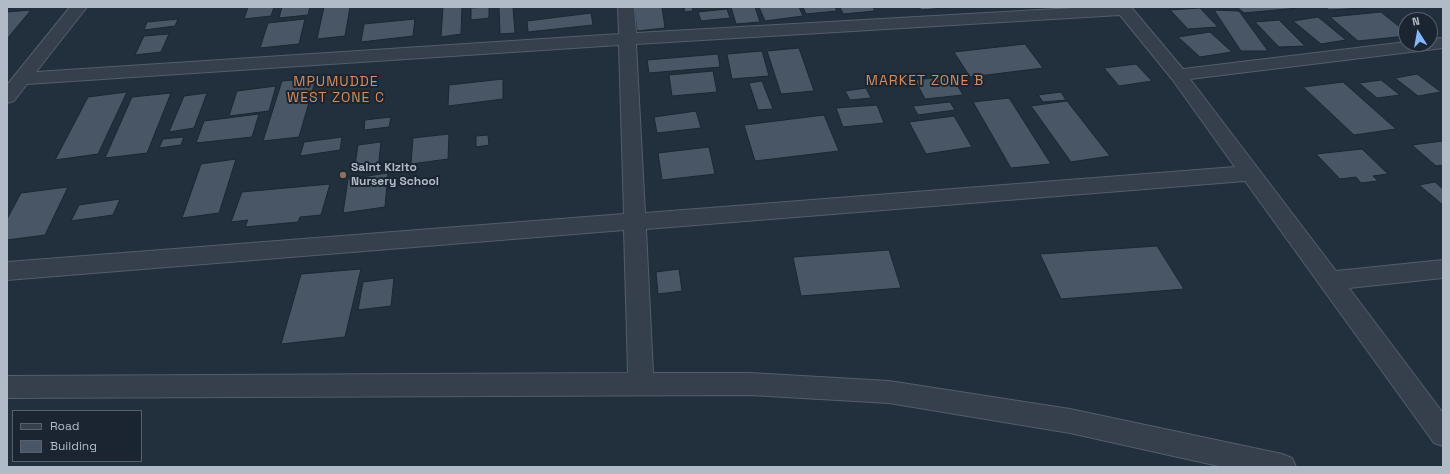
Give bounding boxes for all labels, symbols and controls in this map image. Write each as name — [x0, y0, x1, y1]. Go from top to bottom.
north arrow — [1398, 12, 1438, 52]
text: N — [1411, 14, 1421, 29]
district label: MARKET ZONE B — [866, 73, 984, 89]
district label: MPUMUDDE WEST ZONE C — [287, 74, 385, 106]
place label: Saint Kizito Nursery School — [351, 161, 439, 189]
marker: Saint Kizito Nursery School — [338, 170, 348, 180]
legend — [12, 410, 142, 462]
text: Road — [50, 418, 79, 434]
text: Building — [50, 438, 97, 454]

